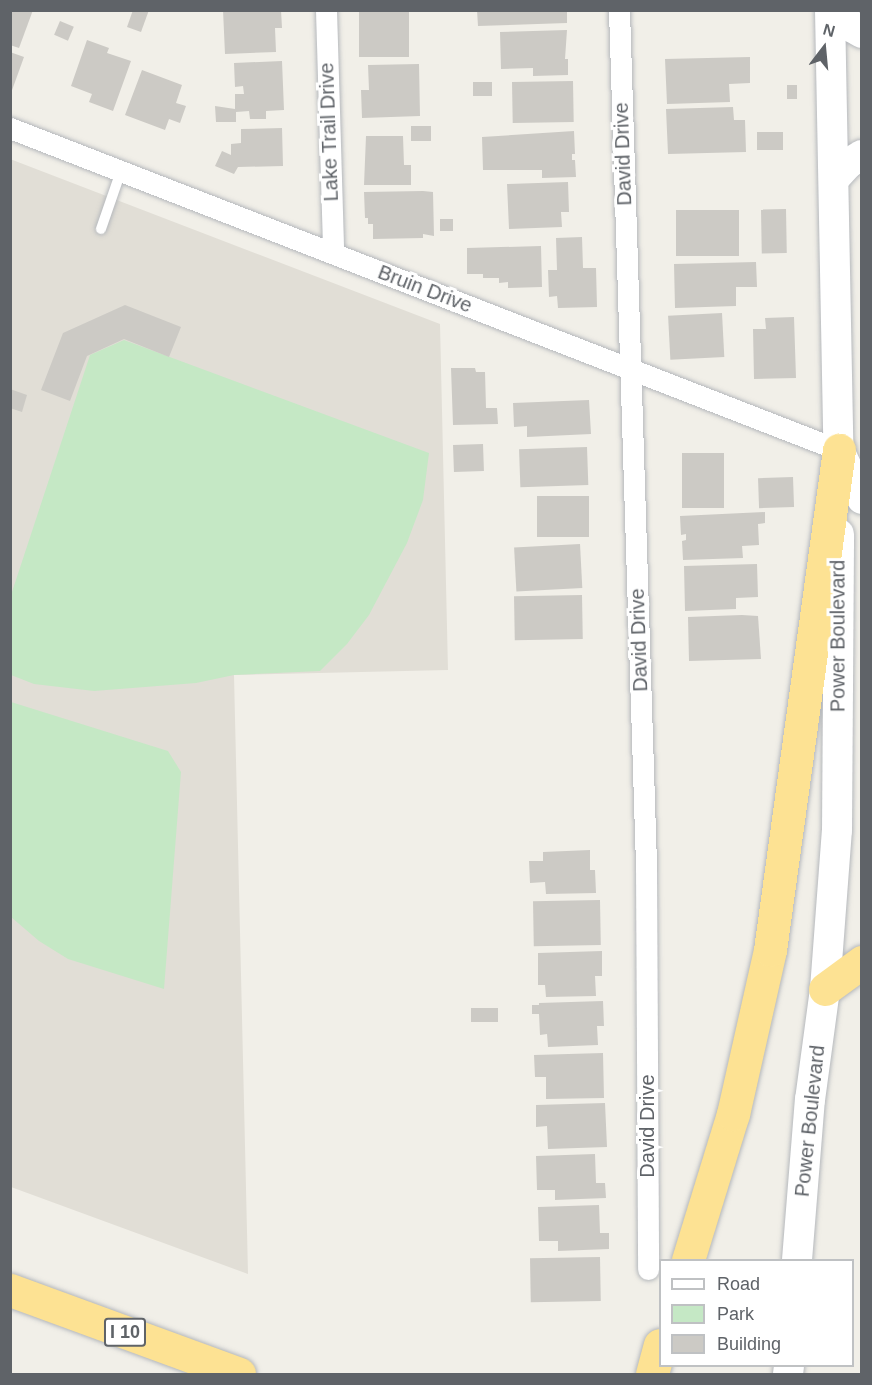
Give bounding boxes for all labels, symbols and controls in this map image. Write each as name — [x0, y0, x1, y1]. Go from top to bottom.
north arrow — [794, 18, 854, 78]
text: N — [821, 20, 837, 40]
street label: Lake Trail Drive — [315, 62, 343, 202]
street label: David Drive — [609, 102, 637, 206]
street label: Bruin Drive — [375, 260, 475, 318]
street label: Power Boulevard — [826, 560, 850, 712]
street label: David Drive — [625, 588, 653, 692]
street label: Power Boulevard — [790, 1044, 830, 1198]
street label: David Drive — [635, 1074, 659, 1178]
legend — [659, 1259, 854, 1367]
text: Road — [717, 1274, 760, 1294]
text: Park — [717, 1304, 754, 1324]
road number: I 10 — [102, 1317, 148, 1347]
text: Building — [717, 1334, 781, 1354]

